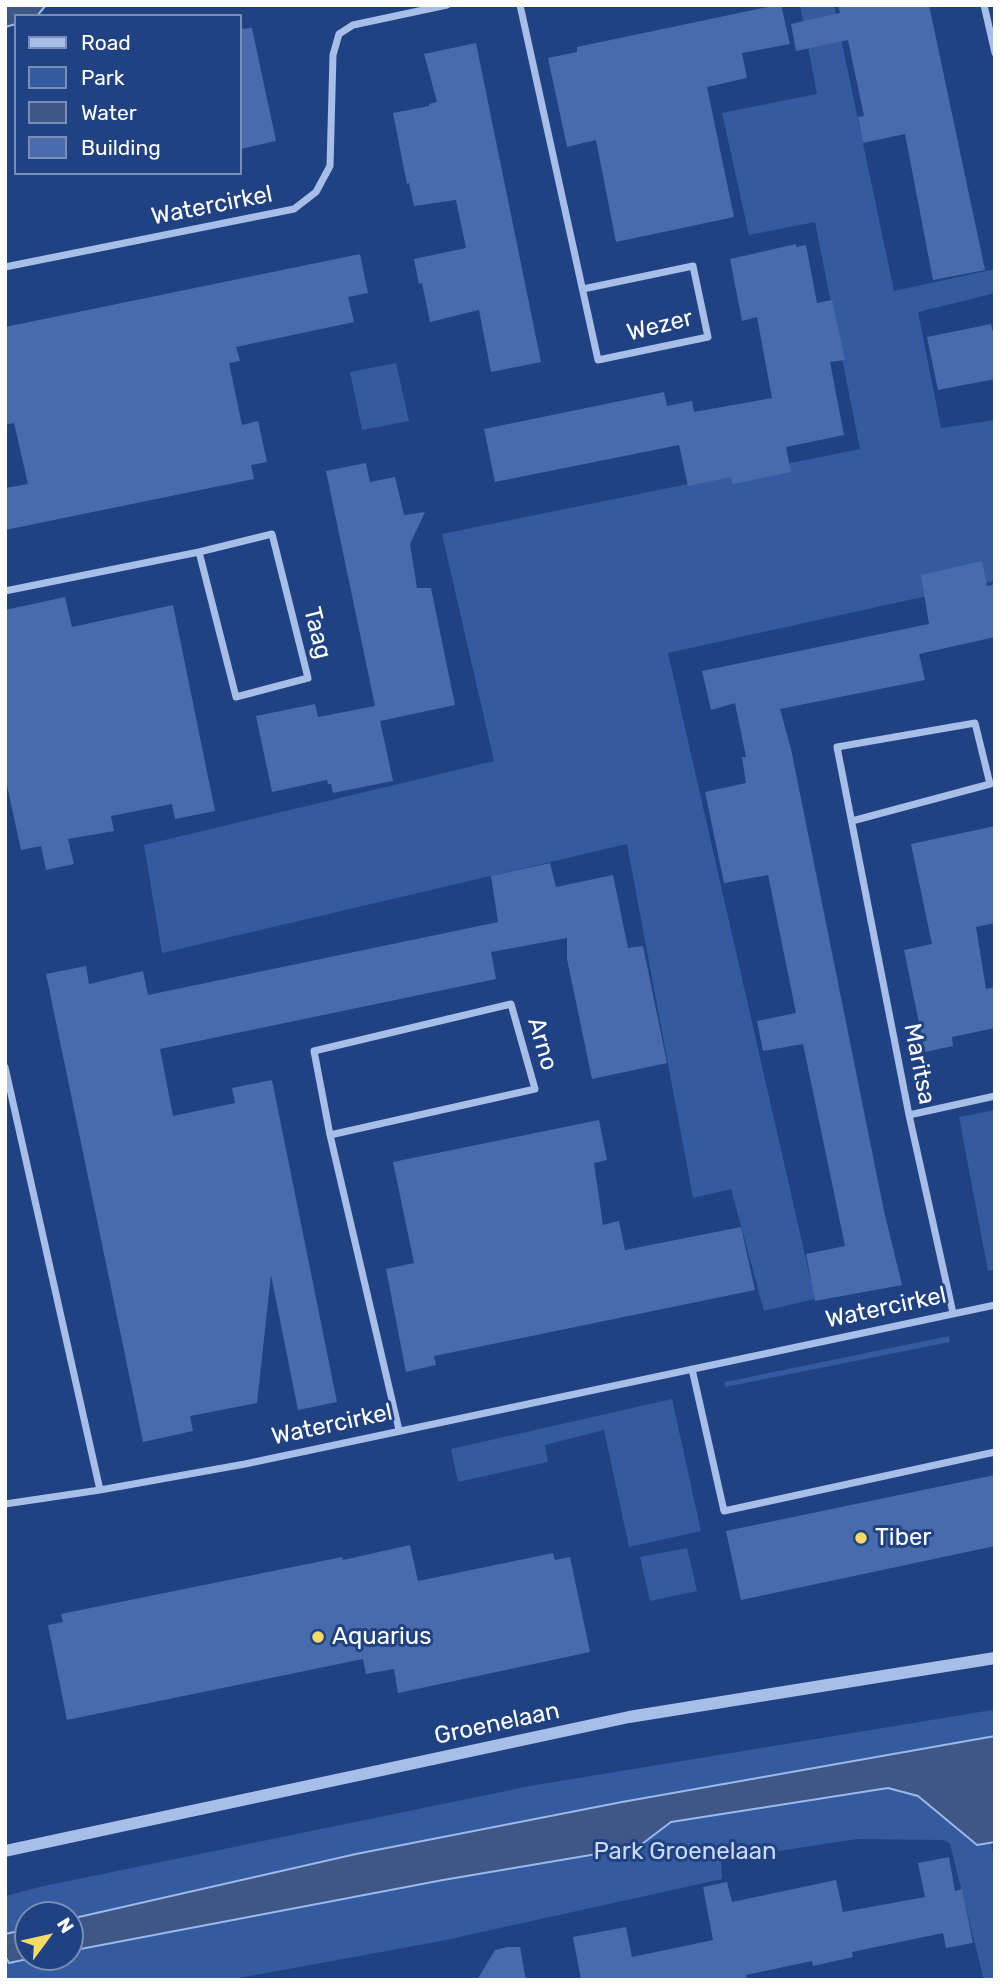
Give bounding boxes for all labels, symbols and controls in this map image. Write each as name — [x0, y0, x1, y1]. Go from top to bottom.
legend — [14, 14, 242, 175]
text: Road — [81, 30, 131, 55]
text: Park — [81, 65, 125, 90]
text: Water — [81, 100, 137, 125]
text: Building — [81, 135, 161, 160]
street label: Watercirkel — [149, 180, 275, 232]
street label: Wezer — [624, 304, 696, 348]
street label: Taag — [297, 604, 337, 662]
street label: Arno — [521, 1014, 563, 1074]
street label: Maritsa — [897, 1021, 941, 1107]
street label: Watercirkel — [823, 1281, 949, 1335]
street label: Watercirkel — [269, 1398, 395, 1452]
place label: Tiber — [875, 1524, 931, 1552]
marker: Tiber — [853, 1530, 869, 1546]
place label: Aquarius — [332, 1623, 432, 1651]
marker: Aquarius — [310, 1629, 326, 1645]
street label: Groenelaan — [432, 1697, 562, 1751]
park label: Park Groenelaan — [593, 1838, 777, 1866]
north arrow — [14, 1901, 84, 1971]
text: N — [52, 1913, 79, 1937]

